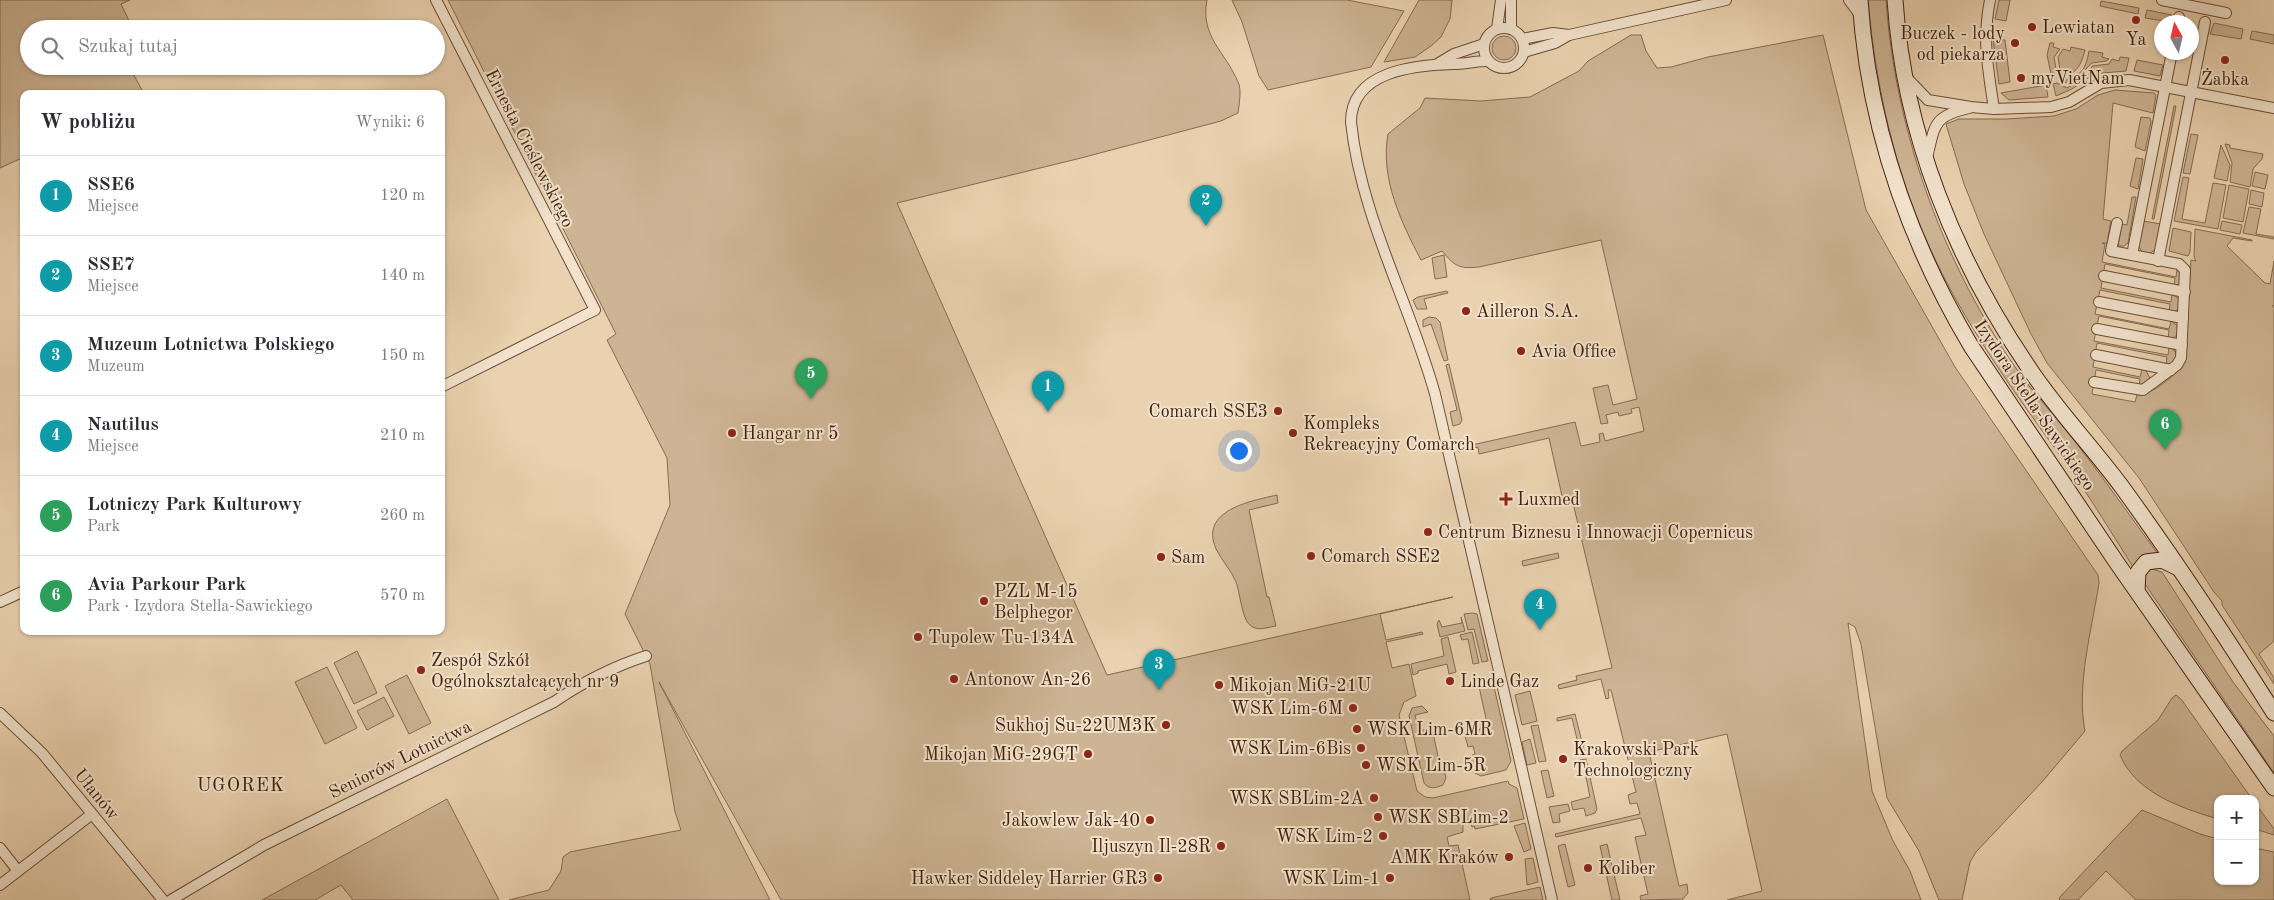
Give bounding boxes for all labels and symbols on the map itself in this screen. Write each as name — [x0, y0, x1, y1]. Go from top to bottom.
marker: Ya — [2130, 14, 2142, 26]
north arrow — [2154, 15, 2199, 60]
place label: Lewiatan — [2042, 19, 2115, 37]
marker: Lewiatan — [2026, 21, 2038, 33]
place label: Buczek - lody od piekarza — [1900, 25, 2005, 64]
place label: Ya — [2126, 31, 2147, 49]
marker: Buczek - lody od piekarza — [2009, 37, 2021, 49]
marker: Żabka — [2219, 54, 2231, 66]
street label: Ernesta Cieślewskiego — [481, 66, 577, 231]
place label: Żabka — [2201, 68, 2249, 89]
place label: myVietNam — [2031, 70, 2124, 88]
marker: myVietNam — [2015, 72, 2027, 84]
pin: 2 — [1190, 185, 1222, 226]
place label: Ailleron S.A. — [1476, 303, 1579, 321]
marker: Ailleron S.A. — [1460, 305, 1472, 317]
street label: Izydora Stella-Sawickiego — [1970, 317, 2098, 494]
place label: Avia Office — [1531, 343, 1616, 361]
marker: Avia Office — [1515, 345, 1527, 357]
pin: 5 — [795, 358, 827, 399]
pin: 1 — [1032, 371, 1064, 412]
place label: Comarch SSE3 — [1149, 403, 1268, 421]
marker: Comarch SSE3 — [1272, 405, 1284, 417]
pin: 6 — [2149, 409, 2181, 450]
place label: Kompleks Rekreacyjny Comarch — [1303, 415, 1475, 454]
place label: Hangar nr 5 — [742, 425, 838, 443]
marker: Hangar nr 5 — [726, 427, 738, 439]
marker: Kompleks Rekreacyjny Comarch — [1287, 427, 1299, 439]
your location — [1226, 438, 1252, 464]
place label: Luxmed — [1517, 491, 1580, 509]
marker: Luxmed — [1499, 492, 1513, 506]
place label: Centrum Biznesu i Innowacji Copernicus — [1438, 524, 1753, 542]
marker: Centrum Biznesu i Innowacji Copernicus — [1422, 526, 1434, 538]
place label: Comarch SSE2 — [1321, 548, 1440, 566]
place label: Sam — [1171, 549, 1205, 567]
marker: Comarch SSE2 — [1305, 550, 1317, 562]
marker: Sam — [1155, 551, 1167, 563]
place label: PZL M-15 Belphegor — [994, 583, 1078, 622]
pin: 4 — [1524, 589, 1556, 630]
marker: PZL M-15 Belphegor — [978, 595, 990, 607]
place label: Tupolew Tu-134A — [928, 629, 1075, 647]
marker: Tupolew Tu-134A — [912, 631, 924, 643]
pin: 3 — [1143, 649, 1175, 690]
place label: Zespół Szkół Ogólnokształcących nr 9 — [431, 652, 620, 691]
marker: Zespół Szkół Ogólnokształcących nr 9 — [415, 664, 427, 676]
place label: Antonow An-26 — [964, 671, 1091, 689]
marker: Antonow An-26 — [948, 673, 960, 685]
place label: Linde Gaz — [1460, 673, 1539, 691]
marker: Linde Gaz — [1444, 675, 1456, 687]
place label: Mikojan MiG-21U — [1229, 677, 1371, 695]
marker: Mikojan MiG-21U — [1213, 679, 1225, 691]
place label: WSK Lim-6M — [1231, 700, 1343, 718]
marker: WSK Lim-6M — [1347, 702, 1359, 714]
place label: Sukhoj Su-22UM3K — [995, 717, 1156, 735]
street label: Seniorów Lotnictwa — [326, 718, 475, 802]
marker: Sukhoj Su-22UM3K — [1160, 719, 1172, 731]
place label: WSK Lim-6MR — [1367, 721, 1492, 739]
marker: WSK Lim-6MR — [1351, 723, 1363, 735]
place label: WSK Lim-6Bis — [1229, 740, 1351, 758]
place label: Krakowski Park Technologiczny — [1573, 741, 1699, 780]
marker: WSK Lim-6Bis — [1355, 742, 1367, 754]
place label: Mikojan MiG-29GT — [924, 746, 1078, 764]
marker: Mikojan MiG-29GT — [1082, 748, 1094, 760]
marker: Krakowski Park Technologiczny — [1557, 753, 1569, 765]
place label: WSK Lim-5R — [1376, 757, 1486, 775]
marker: WSK Lim-5R — [1360, 759, 1372, 771]
street label: Ułanów — [70, 766, 122, 824]
district label: UGOREK — [197, 777, 285, 796]
place label: WSK SBLim-2A — [1229, 790, 1364, 808]
marker: WSK SBLim-2A — [1368, 792, 1380, 804]
place label: WSK SBLim-2 — [1388, 809, 1509, 827]
marker: WSK SBLim-2 — [1372, 811, 1384, 823]
place label: Jakowlew Jak-40 — [1002, 812, 1140, 830]
marker: Jakowlew Jak-40 — [1144, 814, 1156, 826]
place label: WSK Lim-2 — [1276, 828, 1373, 846]
marker: WSK Lim-2 — [1377, 830, 1389, 842]
place label: Iljuszyn Il-28R — [1091, 838, 1211, 856]
marker: Iljuszyn Il-28R — [1215, 840, 1227, 852]
place label: AMK Kraków — [1390, 849, 1499, 867]
marker: AMK Kraków — [1503, 851, 1515, 863]
place label: Koliber — [1598, 860, 1656, 878]
marker: Koliber — [1582, 862, 1594, 874]
place label: Hawker Siddeley Harrier GR3 — [911, 870, 1148, 888]
place label: WSK Lim-1 — [1283, 870, 1380, 888]
marker: Hawker Siddeley Harrier GR3 — [1152, 872, 1164, 884]
marker: WSK Lim-1 — [1384, 872, 1396, 884]

